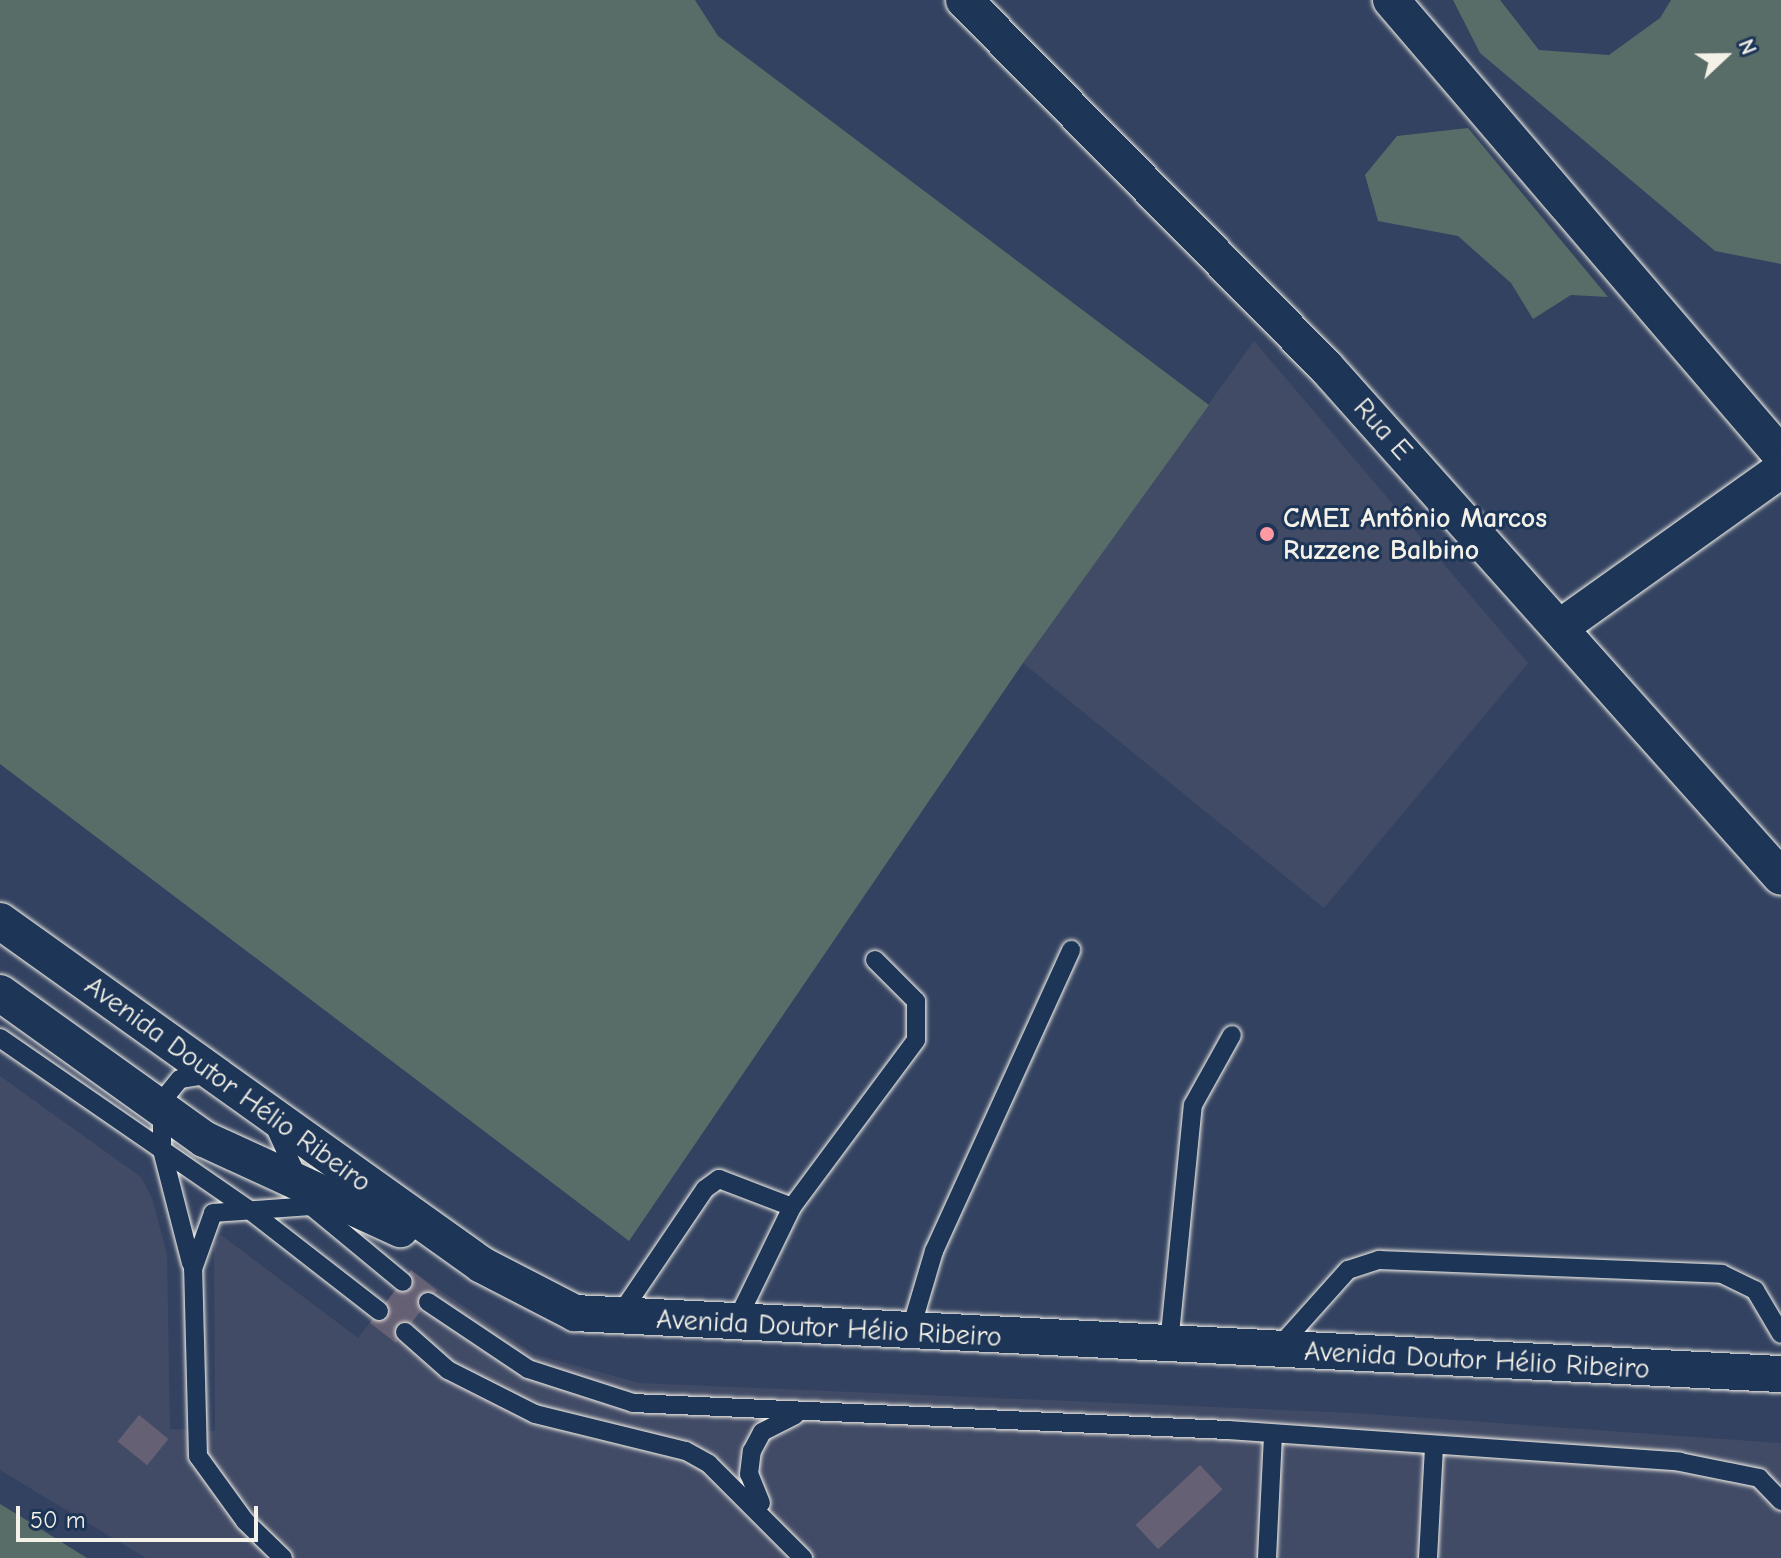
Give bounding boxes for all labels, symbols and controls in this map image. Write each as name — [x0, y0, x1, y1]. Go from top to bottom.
north arrow — [1685, 16, 1765, 96]
text: N — [1733, 35, 1762, 59]
street label: Rua E — [1347, 391, 1419, 467]
place label: CMEI Antônio Marcos Ruzzene Balbino — [1283, 501, 1547, 567]
marker: CMEI Antônio Marcos Ruzzene Balbino — [1258, 525, 1276, 543]
street label: Avenida Doutor Hélio Ribeiro — [78, 969, 378, 1199]
street label: Avenida Doutor Hélio Ribeiro — [655, 1302, 1003, 1354]
street label: Avenida Doutor Hélio Ribeiro — [1303, 1334, 1651, 1386]
scale bar — [20, 1490, 262, 1540]
text: 50 m — [30, 1506, 86, 1534]

